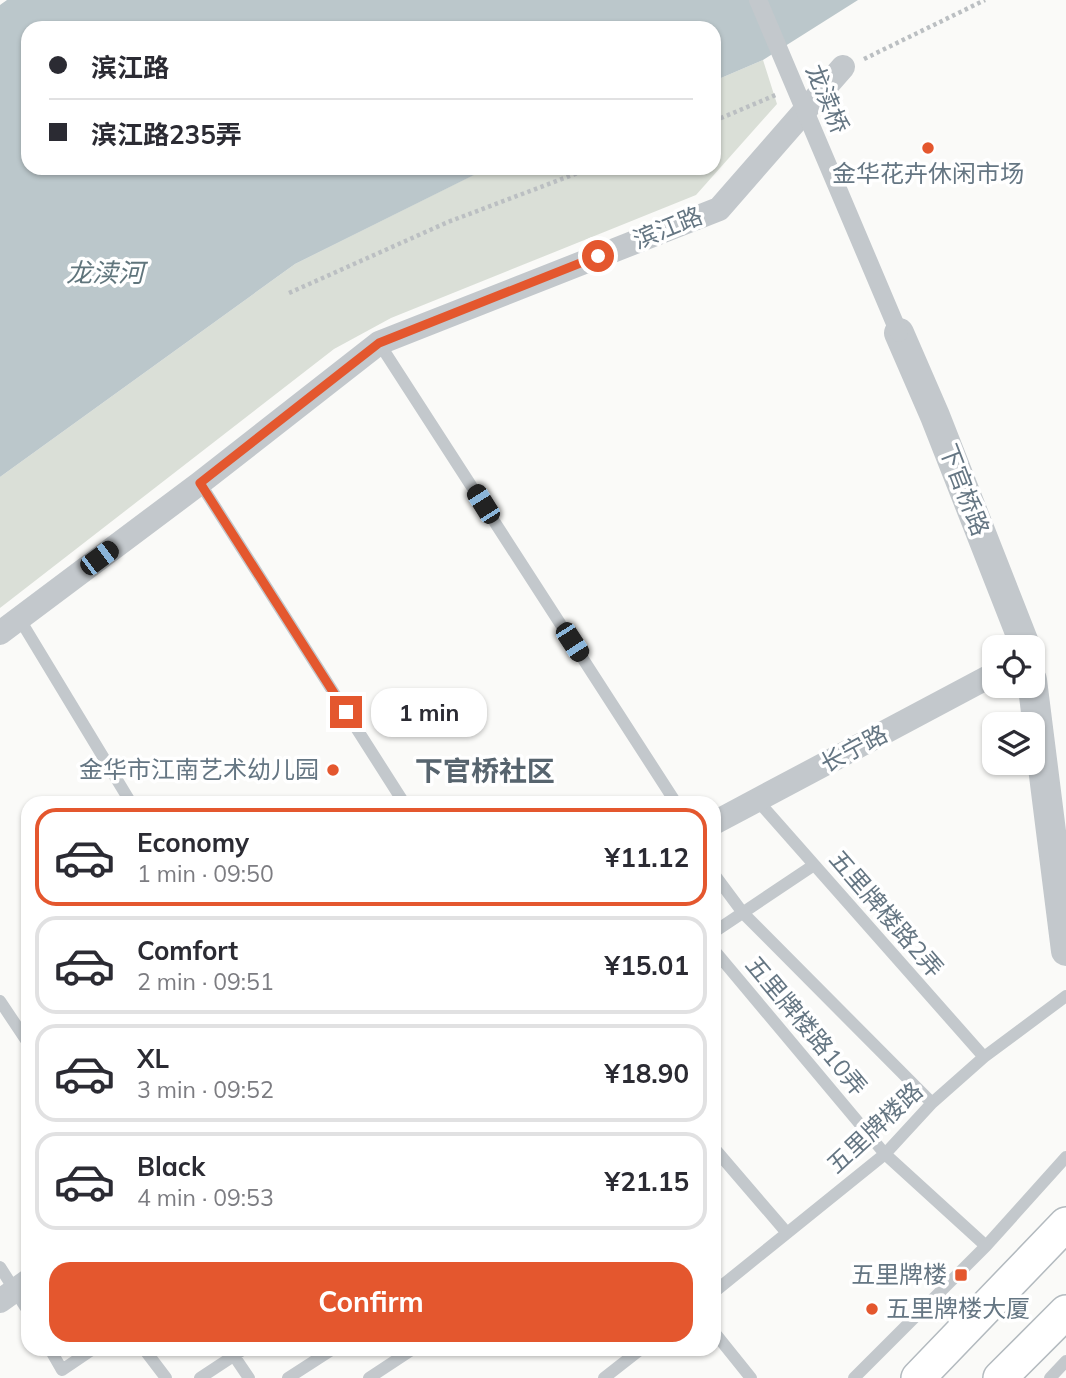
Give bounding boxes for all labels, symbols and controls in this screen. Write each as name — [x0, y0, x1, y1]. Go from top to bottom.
text: 滨江路 — [91, 51, 169, 84]
street label: 龙渎桥 — [800, 60, 856, 138]
text: 滨江路235弄 — [91, 118, 242, 151]
marker: 金华花卉休闲市场 — [920, 140, 936, 156]
place label: 金华花卉休闲市场 — [832, 158, 1024, 188]
street label: 滨江路 — [629, 200, 707, 254]
route start — [582, 240, 614, 272]
water label: 龙渎河 — [66, 256, 149, 289]
street label: 下官桥路 — [934, 439, 996, 540]
car — [463, 481, 504, 527]
car — [76, 537, 123, 579]
car — [552, 619, 593, 665]
map controls — [982, 635, 1045, 775]
button: locate — [982, 635, 1045, 698]
callout: 1 min — [370, 688, 486, 736]
route end — [330, 696, 362, 728]
text: 1 min — [399, 698, 459, 727]
button: layers — [982, 712, 1045, 775]
street label: 长宁路 — [815, 718, 892, 778]
district label: 下官桥社区 — [415, 753, 555, 788]
place label: 金华市江南艺术幼儿园 — [79, 754, 319, 784]
marker: 金华市江南艺术幼儿园 — [325, 762, 341, 778]
icon: car — [53, 826, 116, 889]
text: Economy — [137, 826, 249, 859]
text: ¥11.12 — [605, 841, 689, 874]
street label: 五里牌楼路2弄 — [823, 844, 950, 983]
text: 1 min · 09:50 — [137, 859, 274, 888]
icon: car — [53, 934, 116, 997]
text: Comfort — [137, 934, 238, 967]
text: ¥15.01 — [605, 949, 689, 982]
street label: 五里牌楼路10弄 — [740, 950, 874, 1101]
text: 2 min · 09:51 — [137, 967, 274, 996]
icon: car — [53, 1042, 116, 1105]
text: XL — [137, 1042, 169, 1075]
text: ¥18.90 — [605, 1057, 689, 1090]
text: 3 min · 09:52 — [137, 1075, 274, 1104]
street label: 五里牌楼路 — [820, 1075, 928, 1179]
icon: car — [53, 1150, 116, 1213]
text: Black — [137, 1150, 205, 1183]
text: ¥21.15 — [605, 1165, 689, 1198]
text: 4 min · 09:53 — [137, 1183, 274, 1212]
place label: 五里牌楼 — [851, 1259, 947, 1289]
button: Confirm — [49, 1262, 693, 1342]
marker: 五里牌楼 — [953, 1267, 969, 1283]
place label: 五里牌楼大厦 — [886, 1293, 1030, 1323]
marker: 五里牌楼大厦 — [864, 1301, 880, 1317]

